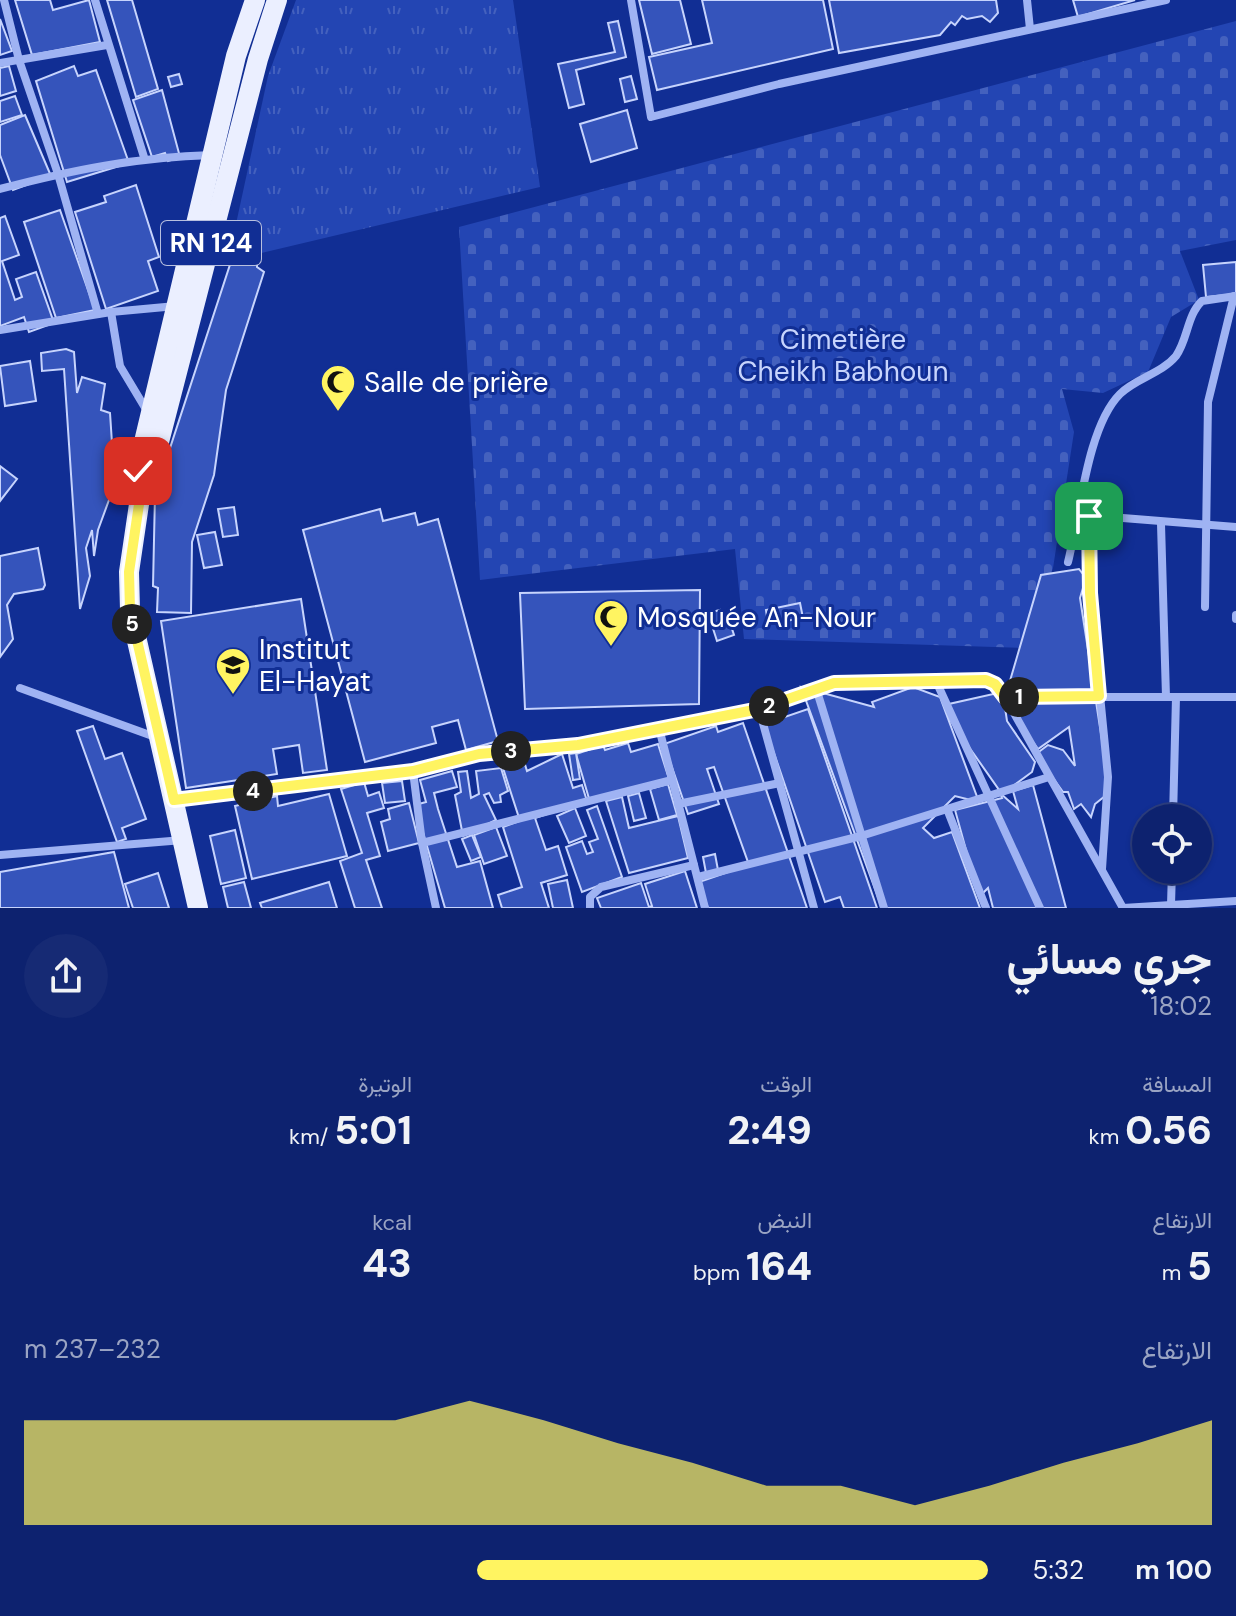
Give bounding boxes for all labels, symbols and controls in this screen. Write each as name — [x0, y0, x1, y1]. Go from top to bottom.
road number: RN 124 — [161, 221, 261, 265]
park label: Cimetière Cheikh Babhoun — [738, 321, 948, 390]
mosque icon: Salle de prière — [319, 363, 357, 413]
place label: Salle de prière — [364, 364, 548, 401]
pin — [104, 437, 172, 505]
icon: check — [116, 449, 160, 493]
pin — [1055, 482, 1123, 550]
icon: arrive — [1067, 494, 1111, 538]
mosque icon: Mosquée An-Nour — [592, 598, 630, 648]
place label: Mosquée An-Nour — [637, 599, 876, 636]
pin: 5 — [112, 604, 152, 644]
text: 5 — [125, 609, 139, 638]
place label: Institut El-Hayat — [259, 631, 371, 700]
school or university icon: Institut El-Hayat — [214, 646, 252, 696]
pin: 1 — [999, 677, 1039, 717]
text: 1 — [1015, 682, 1023, 711]
pin: 2 — [749, 686, 789, 726]
text: 2 — [763, 691, 775, 720]
pin: 3 — [491, 731, 531, 771]
text: 3 — [504, 736, 518, 765]
pin: 4 — [233, 771, 273, 811]
text: 4 — [246, 776, 260, 805]
map controls — [1132, 804, 1212, 884]
button: locate — [1132, 804, 1212, 884]
text: جري مسائي — [1006, 930, 1212, 988]
button: share — [24, 934, 108, 1018]
text: 18:02 — [1150, 989, 1212, 1023]
text: الوتيرة — [358, 1070, 412, 1099]
text: الوقت — [760, 1070, 812, 1099]
text: المسافة — [1142, 1070, 1212, 1099]
text: 5:01 — [334, 1104, 412, 1156]
text: 2:49 — [727, 1104, 812, 1156]
text: 0.56 — [1125, 1104, 1212, 1156]
text: /km — [289, 1122, 334, 1151]
text: km — [1089, 1122, 1125, 1151]
text: النبض — [758, 1206, 812, 1235]
text: الارتفاع — [1152, 1206, 1212, 1235]
text: kcal — [372, 1208, 412, 1237]
text: 43 — [362, 1237, 412, 1289]
text: 164 — [746, 1240, 812, 1292]
text: 5 — [1187, 1240, 1212, 1292]
text: bpm — [693, 1258, 746, 1287]
text: m — [1162, 1258, 1187, 1287]
text: 232–237 m — [24, 1332, 161, 1366]
text: الارتفاع — [1141, 1333, 1212, 1367]
text: 5:32 — [1033, 1553, 1084, 1587]
text: 100 m — [1135, 1553, 1212, 1587]

